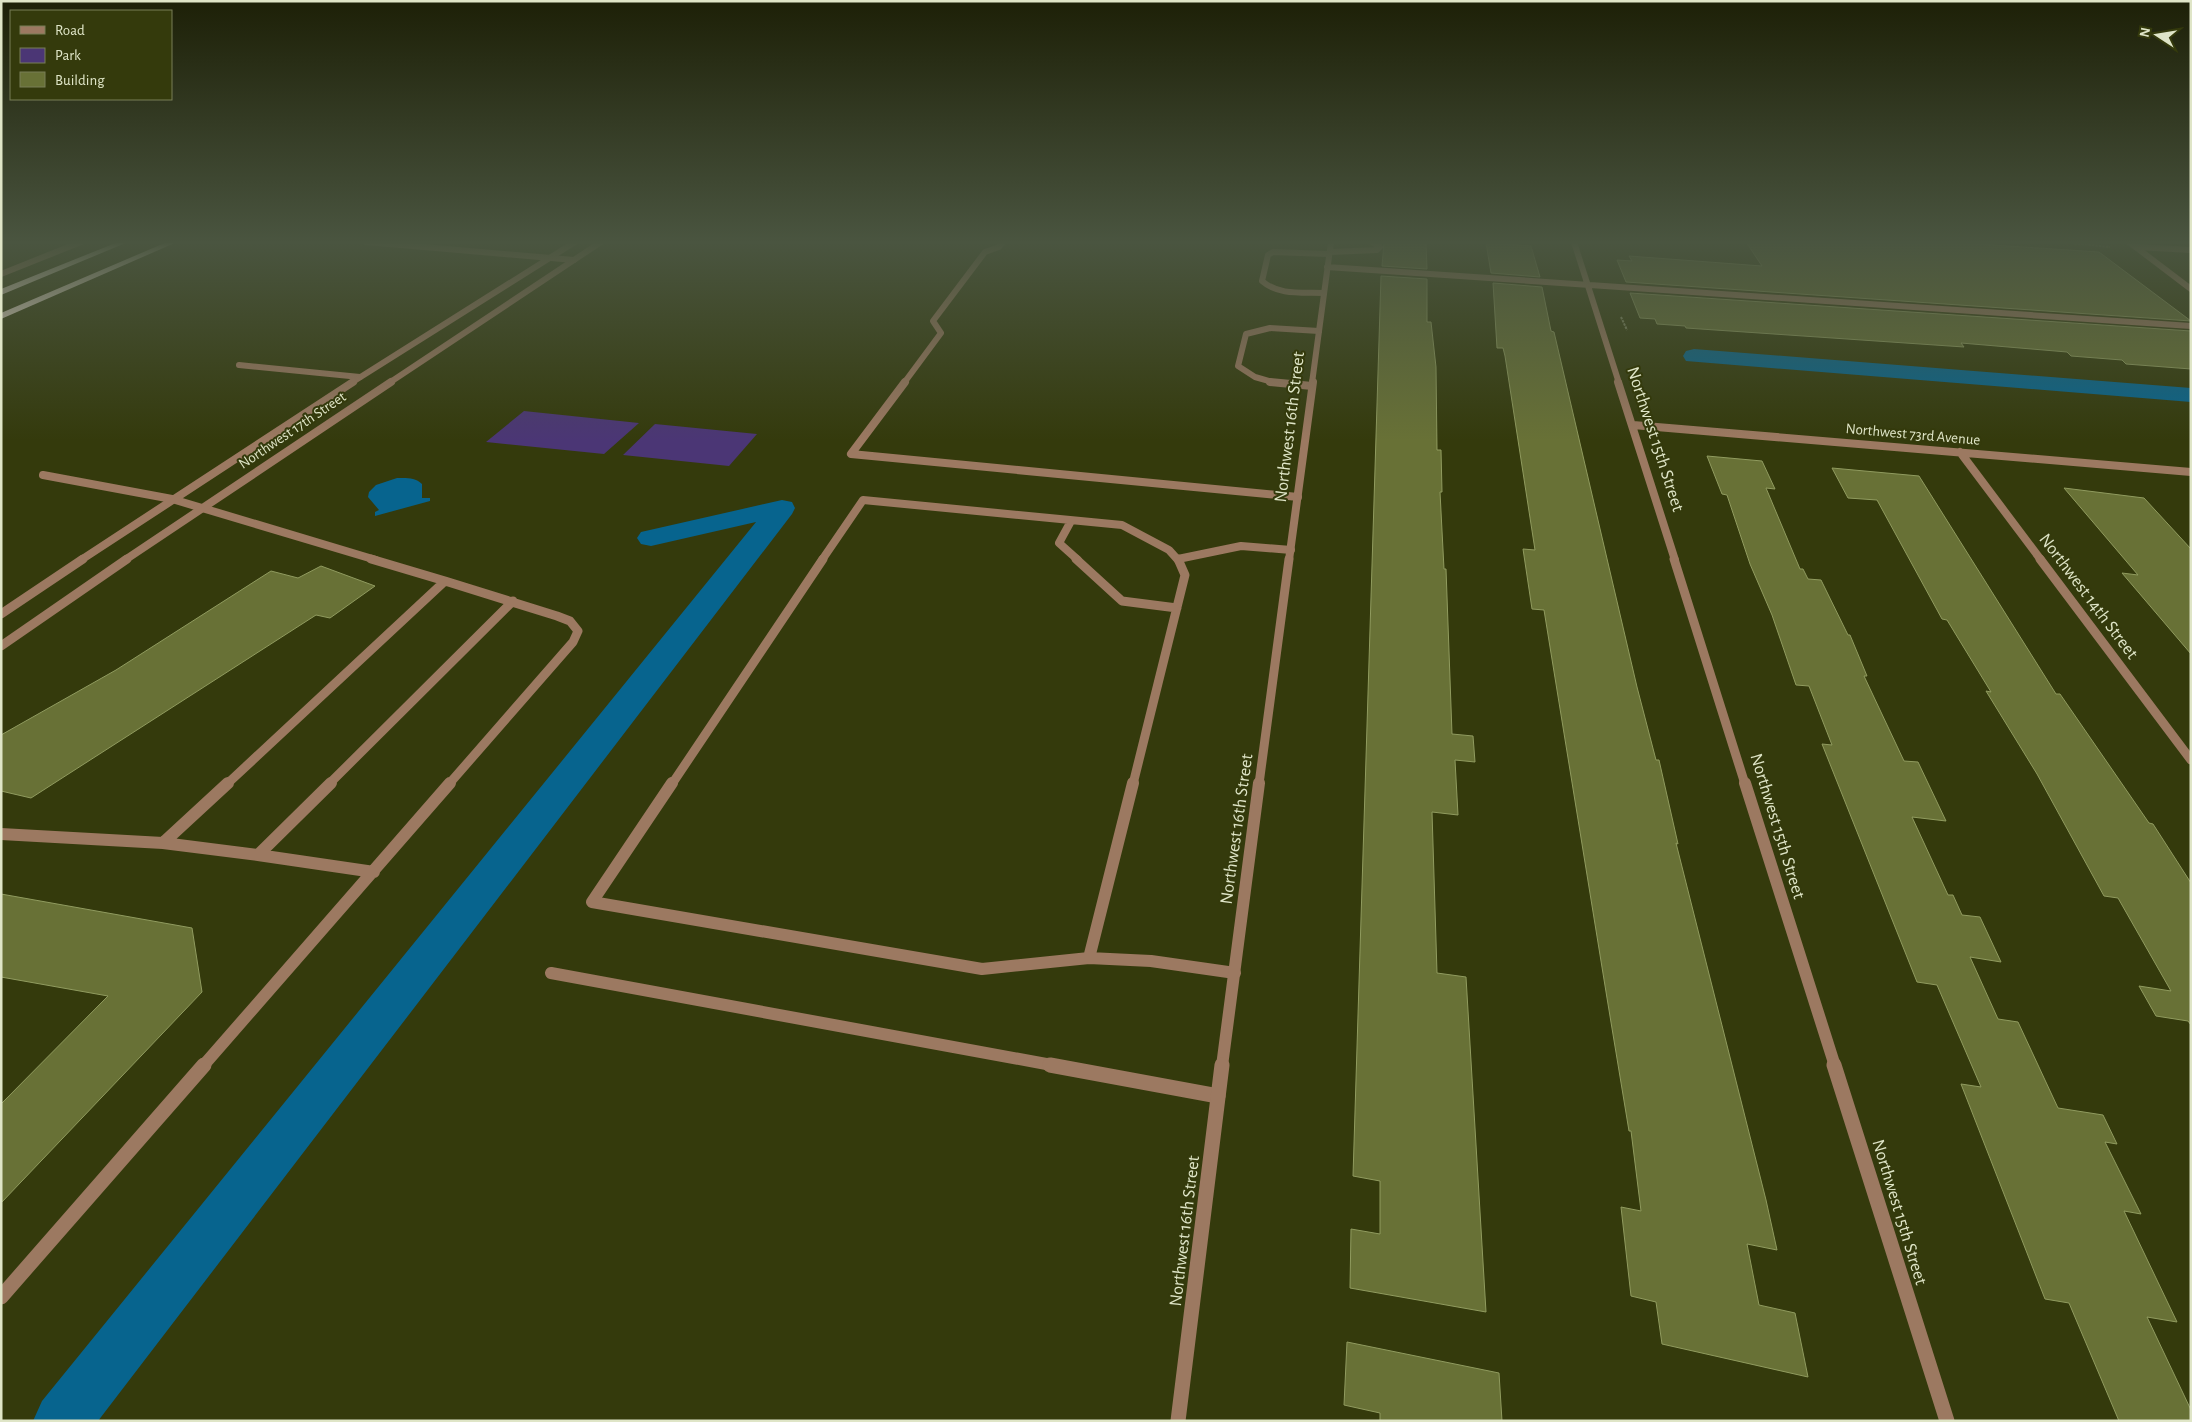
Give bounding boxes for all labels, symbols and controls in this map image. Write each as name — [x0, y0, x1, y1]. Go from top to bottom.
legend — [10, 10, 172, 100]
north arrow — [2132, 10, 2182, 60]
text: Road — [55, 23, 85, 38]
text: N — [2137, 26, 2153, 39]
text: Park — [55, 48, 81, 63]
text: Building — [55, 73, 105, 88]
street label: Northwest 16th Street — [1272, 350, 1308, 504]
street label: Northwest 15th Street — [1623, 365, 1687, 514]
street label: Northwest 17th Street — [236, 389, 349, 472]
street label: Northwest 73rd Avenue — [1845, 421, 1981, 448]
street label: Northwest 14th Street — [2035, 530, 2141, 663]
street label: Northwest 16th Street — [1218, 752, 1257, 906]
street label: Northwest 15th Street — [1746, 752, 1808, 901]
street label: Northwest 15th Street — [1868, 1138, 1930, 1287]
street label: Northwest 16th Street — [1167, 1154, 1203, 1308]

